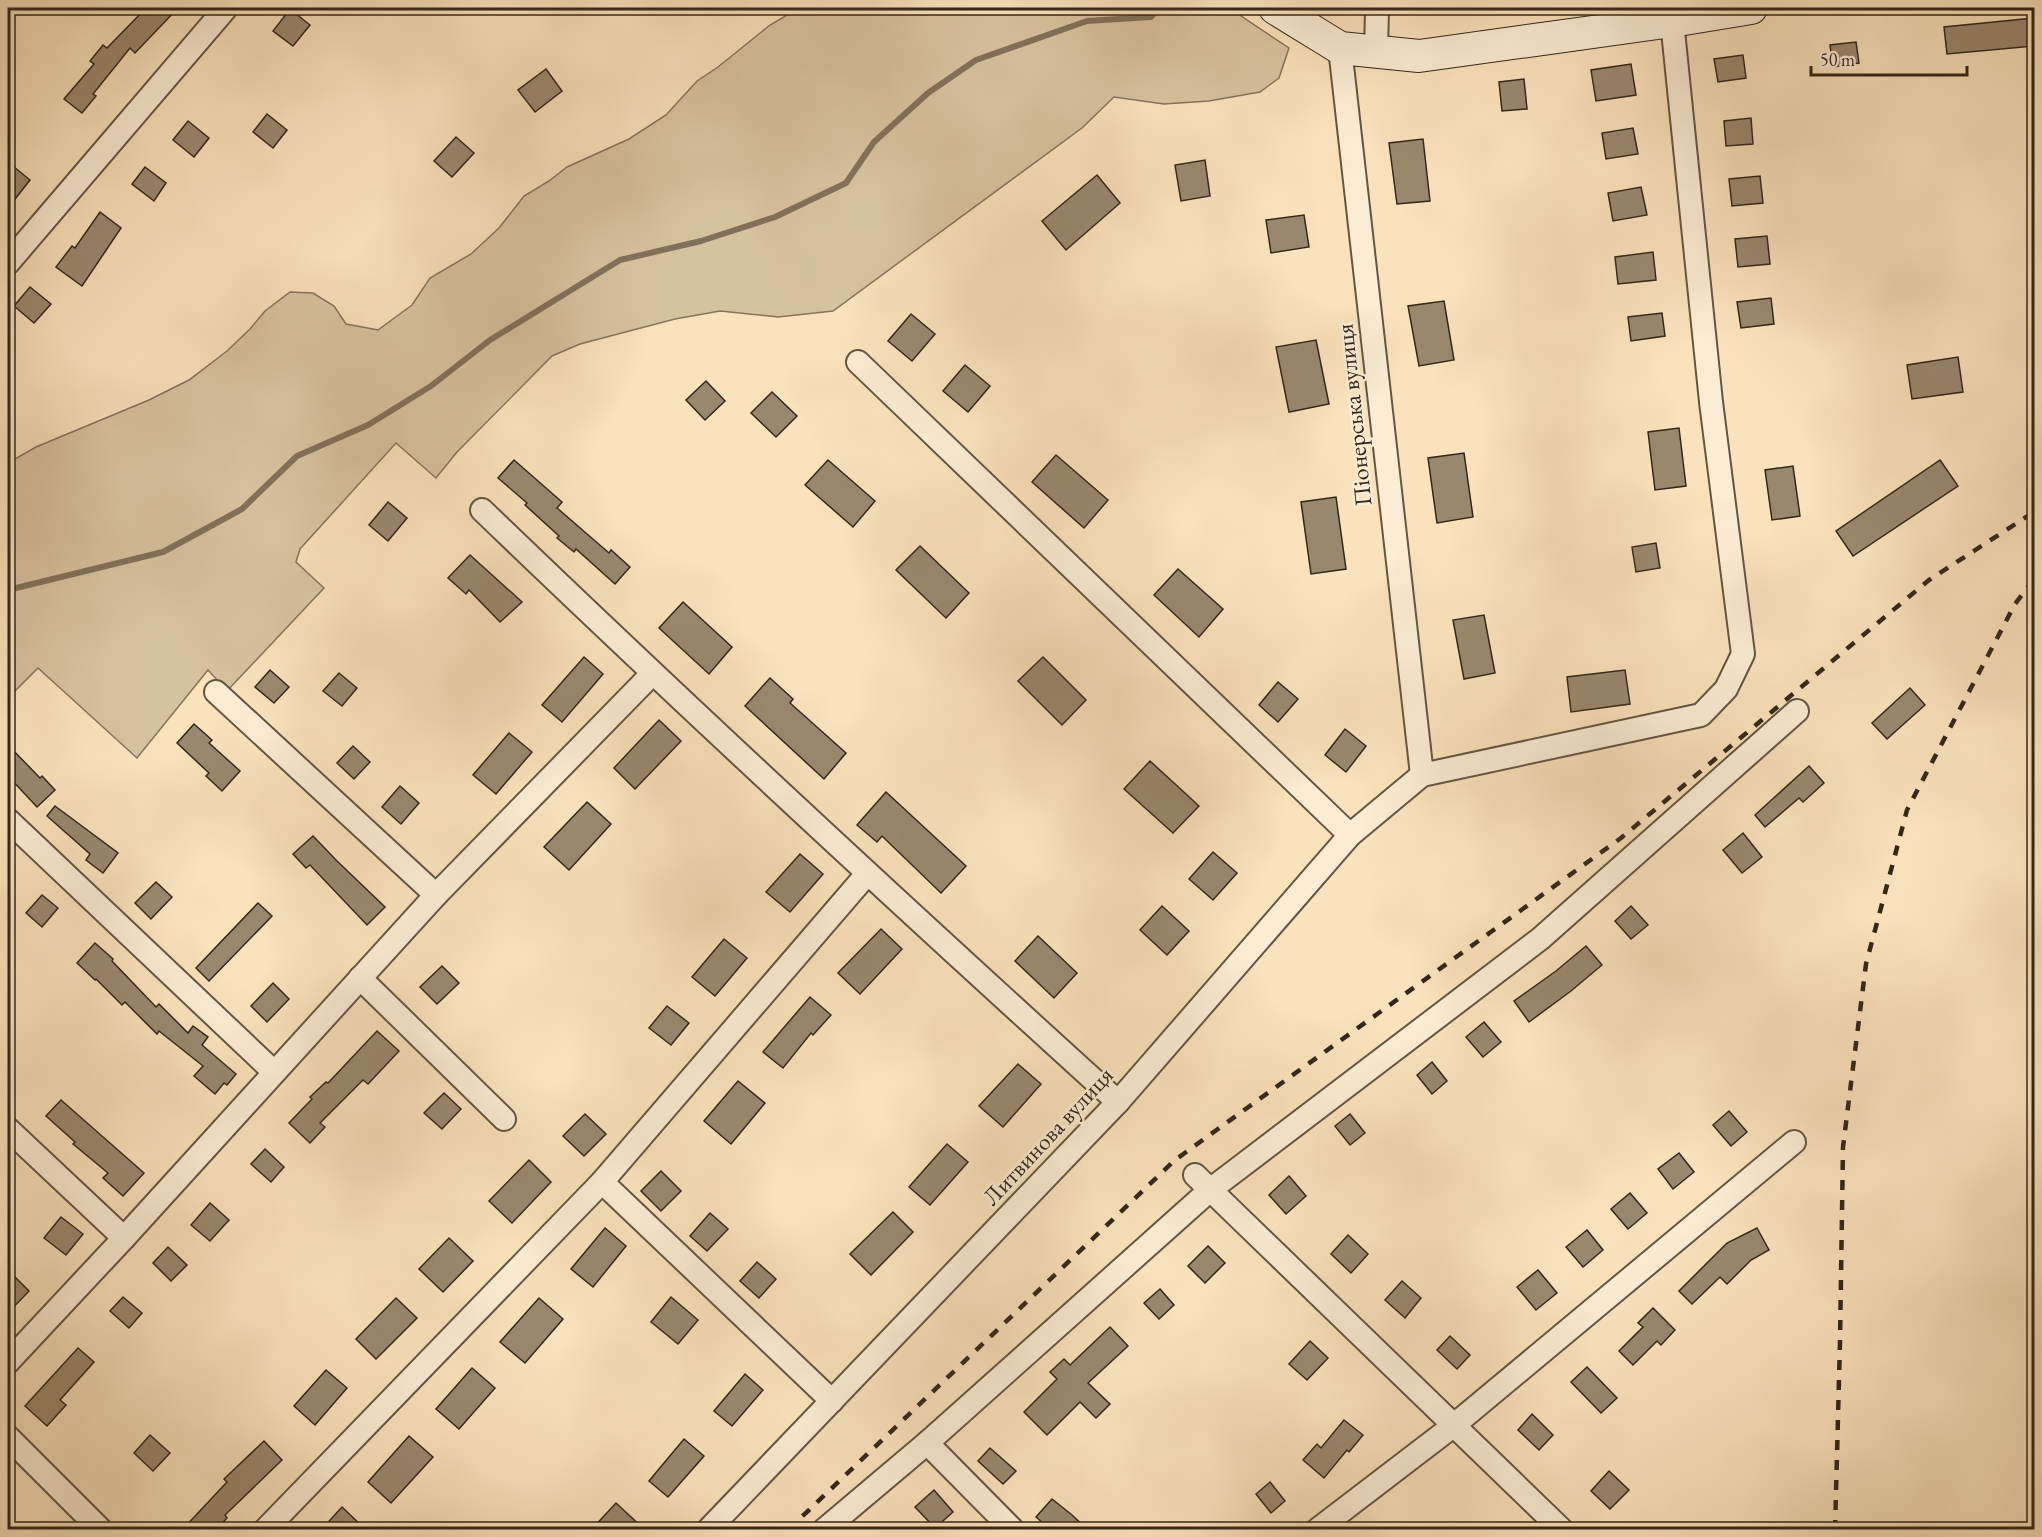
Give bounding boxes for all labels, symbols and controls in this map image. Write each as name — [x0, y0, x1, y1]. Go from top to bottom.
scale bar — [1811, 39, 1967, 77]
text: 50 m — [1820, 48, 1855, 71]
street label: Піонерська вулиця — [1328, 322, 1378, 508]
street label: Литвинова вулиця — [975, 1060, 1120, 1211]

